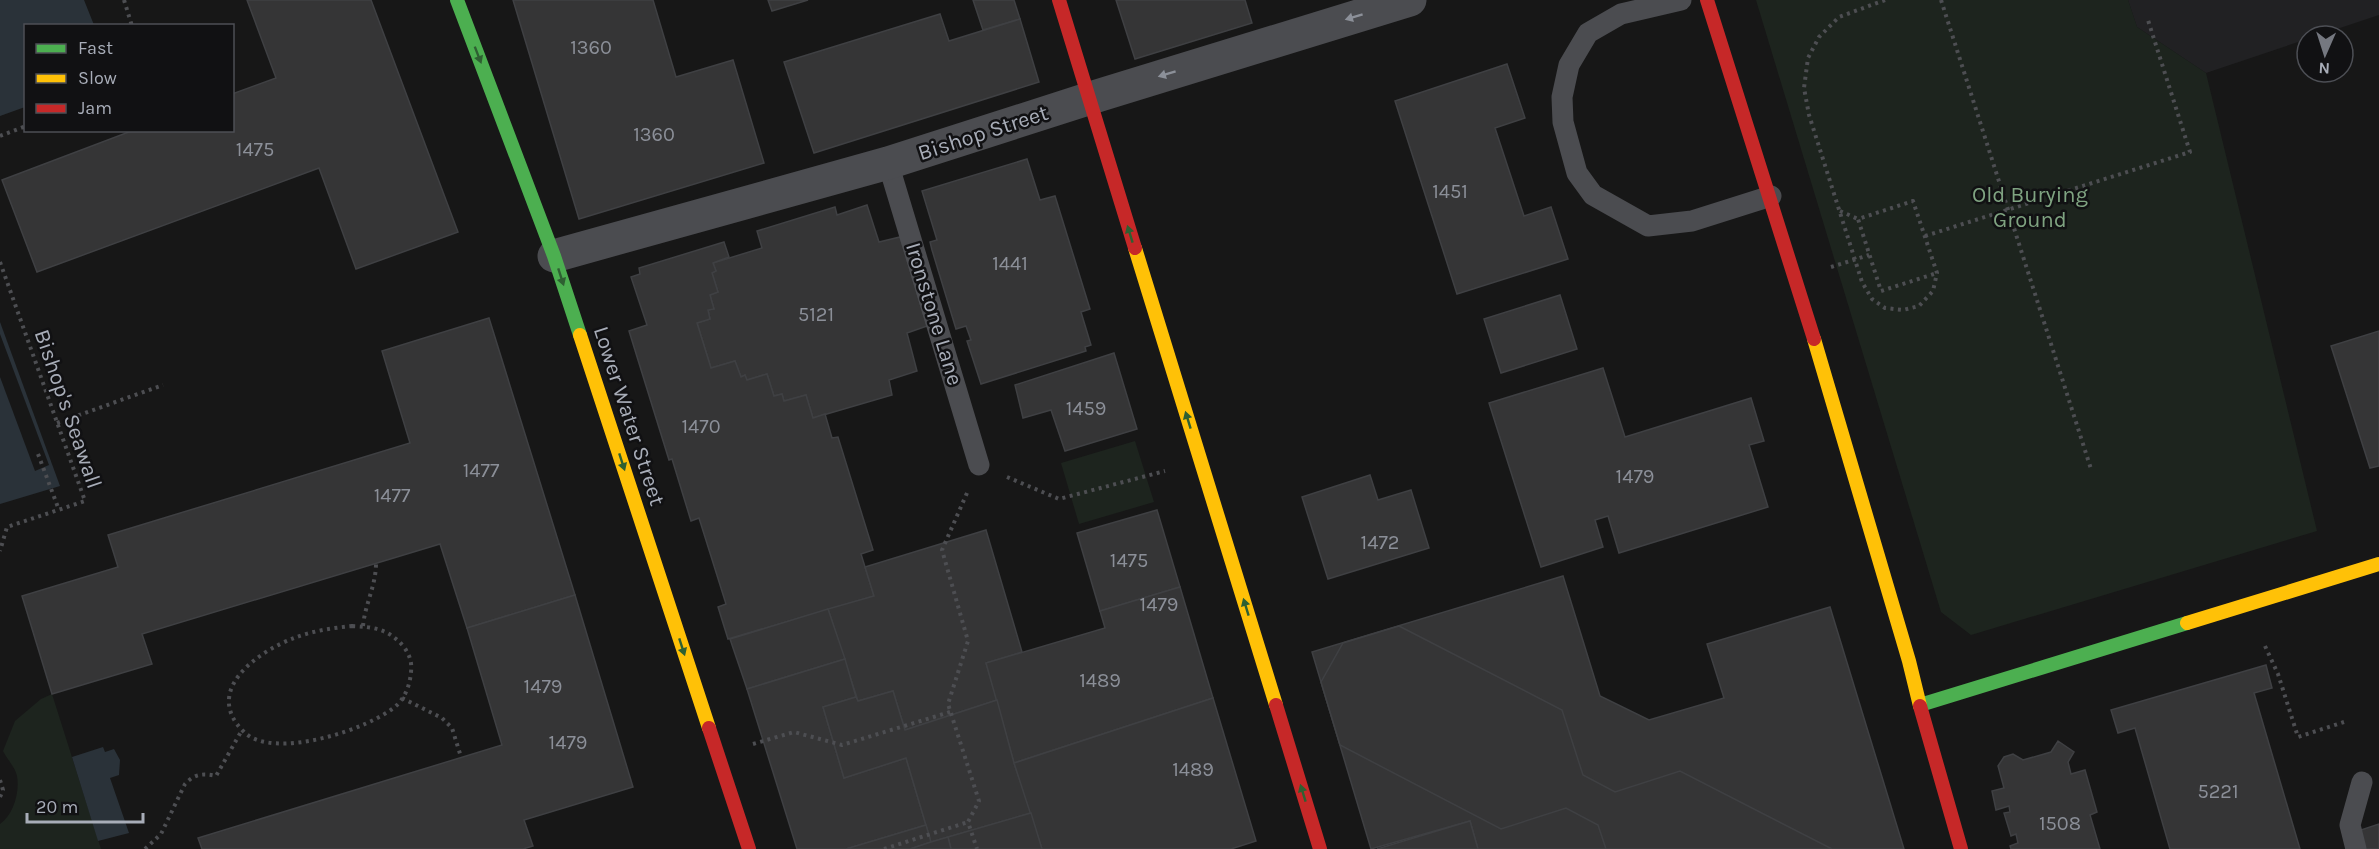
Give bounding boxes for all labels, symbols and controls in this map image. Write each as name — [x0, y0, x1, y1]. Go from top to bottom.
one-way arrow — [1345, 13, 1363, 22]
legend — [24, 24, 234, 132]
north arrow — [2295, 24, 2355, 84]
house number: 1360 — [570, 36, 612, 59]
text: Fast — [78, 37, 113, 59]
one-way arrow — [474, 46, 483, 64]
text: N — [2318, 59, 2330, 78]
text: Slow — [78, 67, 117, 89]
one-way arrow — [1158, 70, 1176, 79]
text: Jam — [78, 97, 112, 119]
street label: Bishop Street — [915, 100, 1051, 166]
house number: 1360 — [633, 123, 675, 146]
house number: 1475 — [236, 138, 274, 161]
house number: 1451 — [1432, 180, 1468, 203]
park label: Old Burying Ground — [1972, 182, 2089, 233]
one-way arrow — [1125, 225, 1134, 243]
street label: Ironstone Lane — [900, 239, 968, 389]
house number: 1441 — [992, 252, 1028, 275]
one-way arrow — [556, 268, 566, 286]
house number: 5121 — [798, 303, 834, 326]
street label: Lower Water Street — [588, 323, 670, 509]
street label: Bishop's Seawall — [29, 326, 107, 492]
house number: 1459 — [1066, 397, 1106, 420]
one-way arrow — [1183, 411, 1192, 429]
house number: 1470 — [681, 415, 721, 438]
one-way arrow — [617, 453, 627, 471]
house number: 1477 — [463, 459, 500, 482]
house number: 1479 — [1616, 465, 1654, 488]
house number: 1477 — [374, 484, 411, 507]
house number: 1472 — [1361, 531, 1399, 554]
house number: 1475 — [1110, 549, 1148, 572]
house number: 1479 — [1140, 593, 1178, 616]
one-way arrow — [1241, 598, 1250, 616]
one-way arrow — [678, 638, 688, 656]
house number: 1489 — [1079, 669, 1121, 692]
house number: 1479 — [524, 675, 562, 698]
house number: 1479 — [549, 731, 587, 754]
house number: 1489 — [1172, 758, 1214, 781]
house number: 5221 — [2197, 780, 2239, 803]
one-way arrow — [1298, 784, 1307, 802]
scale bar — [27, 786, 142, 824]
text: 20 m — [36, 796, 78, 818]
house number: 1508 — [2039, 812, 2081, 835]

